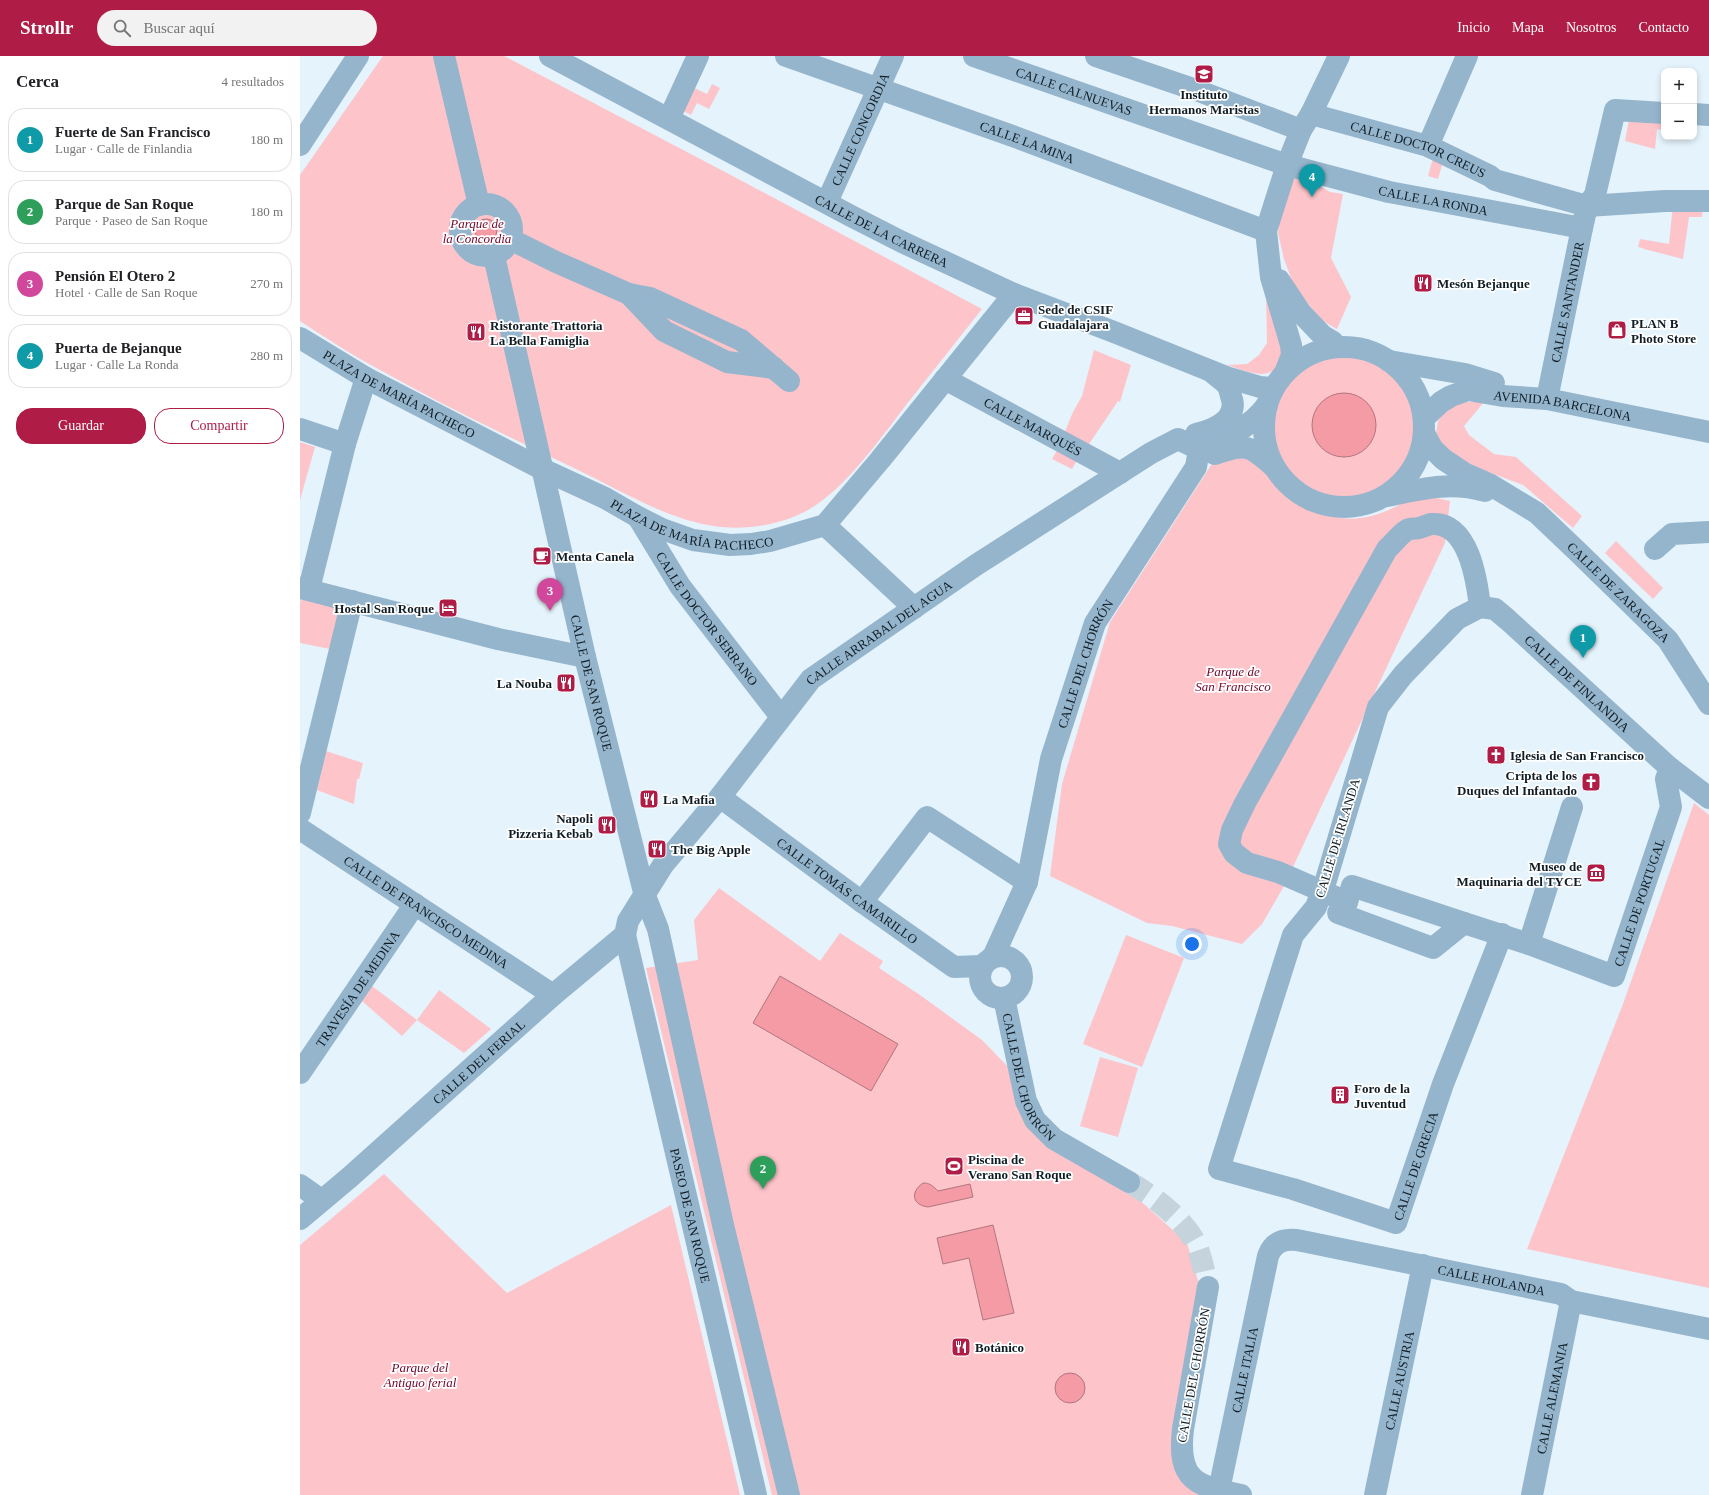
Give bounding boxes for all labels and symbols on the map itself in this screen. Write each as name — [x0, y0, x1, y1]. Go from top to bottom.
school or university icon: Instituto Hermanos Maristas — [1193, 63, 1215, 85]
street label: CALLE CALNUEVAS — [1014, 64, 1134, 119]
street label: CALLE CONCORDIA — [828, 70, 893, 188]
place label: Instituto Hermanos Maristas — [1149, 87, 1259, 117]
street label: CALLE LA MINA — [978, 118, 1077, 167]
street label: CALLE DOCTOR CREUS — [1349, 118, 1488, 181]
pin: 4 — [1299, 164, 1325, 197]
street label: CALLE LA RONDA — [1377, 183, 1490, 218]
street label: CALLE DE LA CARRERA — [812, 191, 951, 271]
park label: Parque de la Concordia — [443, 216, 512, 246]
street label: CALLE SANTANDER — [1548, 240, 1587, 364]
restaurant icon: Mesón Bejanque — [1412, 272, 1434, 294]
place label: Mesón Bejanque — [1437, 276, 1530, 291]
place label: Sede de CSIF Guadalajara — [1038, 302, 1113, 332]
office icon: Sede de CSIF Guadalajara — [1013, 305, 1035, 327]
place label: PLAN B Photo Store — [1631, 316, 1696, 346]
place label: Ristorante Trattoria La Bella Famiglia — [490, 318, 603, 348]
shop icon: PLAN B Photo Store — [1606, 319, 1628, 341]
restaurant icon: Ristorante Trattoria La Bella Famiglia — [465, 321, 487, 343]
street label: PLAZA DE MARÍA PACHECO — [320, 347, 478, 441]
street label: AVENIDA BARCELONA — [1492, 388, 1633, 424]
street label: CALLE MARQUÉS — [981, 394, 1084, 459]
street label: PLAZA DE MARÍA PACHECO — [608, 496, 774, 553]
street label: CALLE DE ZARAGOZA — [1564, 539, 1673, 646]
cafe icon: Menta Canela — [531, 545, 553, 567]
place label: Menta Canela — [556, 549, 635, 564]
street label: CALLE DOCTOR SERRANO — [653, 549, 761, 689]
street label: CALLE ARRABAL DEL AGUA — [802, 577, 955, 688]
pin: 3 — [537, 578, 563, 611]
street label: CALLE DEL CHORRÓN — [1054, 596, 1117, 730]
hotel icon: Hostal San Roque — [437, 597, 459, 619]
place label: Hostal San Roque — [334, 601, 434, 616]
street label: CALLE DE SAN ROQUE — [568, 613, 615, 753]
pin: 1 — [1570, 625, 1596, 658]
street label: CALLE DE FINLANDIA — [1521, 632, 1633, 736]
park label: Parque de San Francisco — [1195, 664, 1271, 694]
restaurant icon: La Nouba — [555, 672, 577, 694]
place label: La Nouba — [497, 676, 552, 691]
church icon: Iglesia de San Francisco — [1485, 744, 1507, 766]
place label: Iglesia de San Francisco — [1510, 748, 1644, 763]
place label: Cripta de los Duques del Infantado — [1457, 768, 1577, 798]
church icon: Cripta de los Duques del Infantado — [1580, 771, 1602, 793]
street label: CALLE DE IRLANDA — [1312, 776, 1363, 900]
restaurant icon: La Mafia — [638, 788, 660, 810]
place label: La Mafia — [663, 792, 715, 807]
place label: Napoli Pizzeria Kebab — [508, 811, 593, 841]
restaurant icon: Napoli Pizzeria Kebab — [596, 814, 618, 836]
street label: CALLE TOMÁS CAMARILLO — [774, 835, 921, 947]
street label: CALLE DE PORTUGAL — [1611, 836, 1668, 968]
restaurant icon: The Big Apple — [646, 838, 668, 860]
place label: The Big Apple — [671, 842, 751, 857]
street label: CALLE DE FRANCISCO MEDINA — [341, 853, 512, 972]
place label: Museo de Maquinaria del TYCE — [1457, 859, 1582, 889]
museum icon: Museo de Maquinaria del TYCE — [1585, 862, 1607, 884]
street label: TRAVESÍA DE MEDINA — [313, 927, 403, 1050]
your location — [1182, 934, 1202, 954]
street label: CALLE DEL CHORRÓN — [999, 1012, 1059, 1145]
street label: CALLE DEL FERIAL — [430, 1017, 528, 1107]
place label: Foro de la Juventud — [1354, 1081, 1411, 1111]
building icon: Foro de la Juventud — [1329, 1084, 1351, 1106]
street label: CALLE DE GRECIA — [1390, 1109, 1441, 1222]
street label: PASEO DE SAN ROQUE — [667, 1147, 713, 1284]
place label: Piscina de Verano San Roque — [968, 1152, 1072, 1182]
sports icon: Piscina de Verano San Roque — [943, 1155, 965, 1177]
pin: 2 — [750, 1156, 776, 1189]
street label: CALLE HOLANDA — [1436, 1262, 1547, 1299]
street label: CALLE DEL CHORRÓN — [1174, 1306, 1213, 1444]
street label: CALLE ITALIA — [1228, 1325, 1261, 1414]
street label: CALLE AUSTRIA — [1382, 1329, 1417, 1431]
restaurant icon: Botánico — [950, 1336, 972, 1358]
place label: Botánico — [975, 1340, 1024, 1355]
street label: CALLE ALEMANIA — [1533, 1340, 1571, 1455]
park label: Parque del Antiguo ferial — [383, 1360, 457, 1390]

